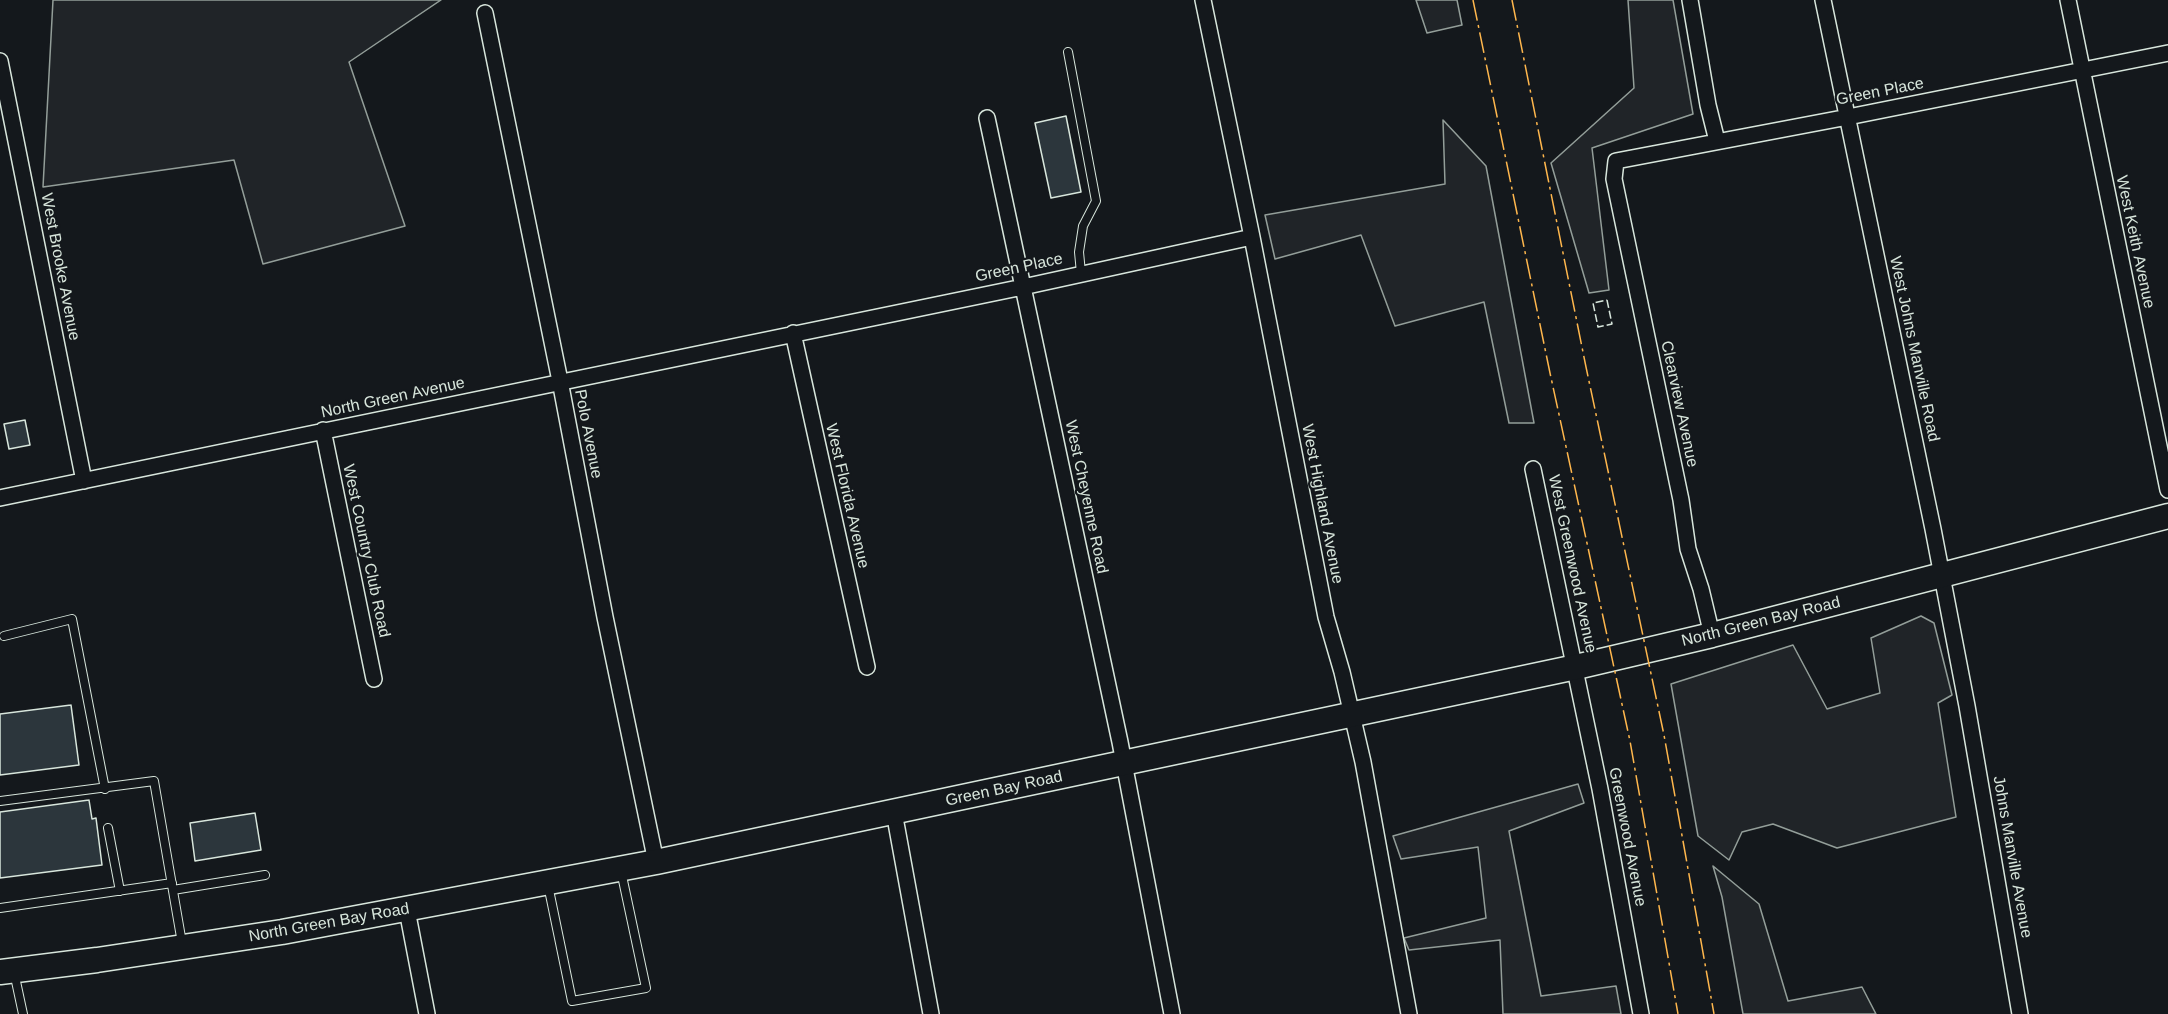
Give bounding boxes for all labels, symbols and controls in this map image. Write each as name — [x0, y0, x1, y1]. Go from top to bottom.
street label: Green Place — [1835, 74, 1925, 110]
street label: West Keith Avenue — [2112, 174, 2158, 310]
street label: West Brooke Avenue — [36, 192, 84, 342]
street label: Green Place — [974, 249, 1064, 287]
street label: West Johns Manville Road — [1885, 255, 1943, 443]
street label: Clearview Avenue — [1656, 339, 1702, 469]
street label: North Green Avenue — [319, 373, 467, 423]
street label: Polo Avenue — [570, 388, 606, 480]
street label: West Cheyenne Road — [1060, 419, 1112, 575]
street label: West Florida Avenue — [821, 422, 873, 570]
street label: West Highland Avenue — [1297, 423, 1347, 585]
street label: West Country Club Road — [338, 463, 394, 639]
street label: West Greenwood Avenue — [1544, 473, 1600, 655]
street label: North Green Bay Road — [1680, 593, 1842, 651]
street label: Greenwood Avenue — [1604, 766, 1650, 908]
street label: Green Bay Road — [944, 767, 1064, 811]
street label: Johns Manville Avenue — [1988, 774, 2036, 940]
street label: North Green Bay Road — [247, 899, 411, 947]

